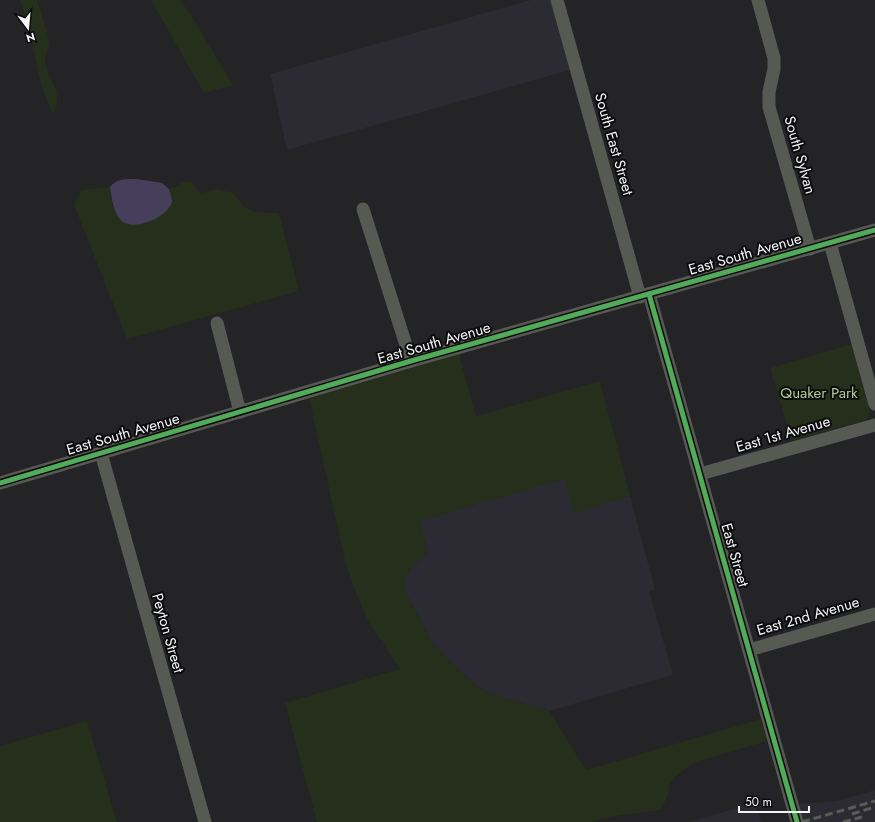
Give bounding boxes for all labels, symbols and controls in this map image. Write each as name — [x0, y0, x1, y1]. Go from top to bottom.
north arrow — [8, 8, 48, 48]
text: N — [24, 29, 37, 47]
street label: South East Street — [589, 90, 639, 198]
street label: South Sylvan — [778, 113, 822, 197]
street label: East South Avenue — [686, 227, 804, 281]
street label: East South Avenue — [375, 316, 493, 370]
park label: Quaker Park — [780, 382, 858, 404]
street label: East South Avenue — [64, 407, 182, 461]
street label: East 1st Avenue — [733, 410, 833, 458]
street label: East Street — [715, 521, 755, 590]
street label: Peyton Street — [146, 591, 190, 676]
street label: East 2nd Avenue — [754, 591, 862, 641]
scale bar — [739, 788, 809, 814]
text: 50 m — [745, 793, 772, 811]

